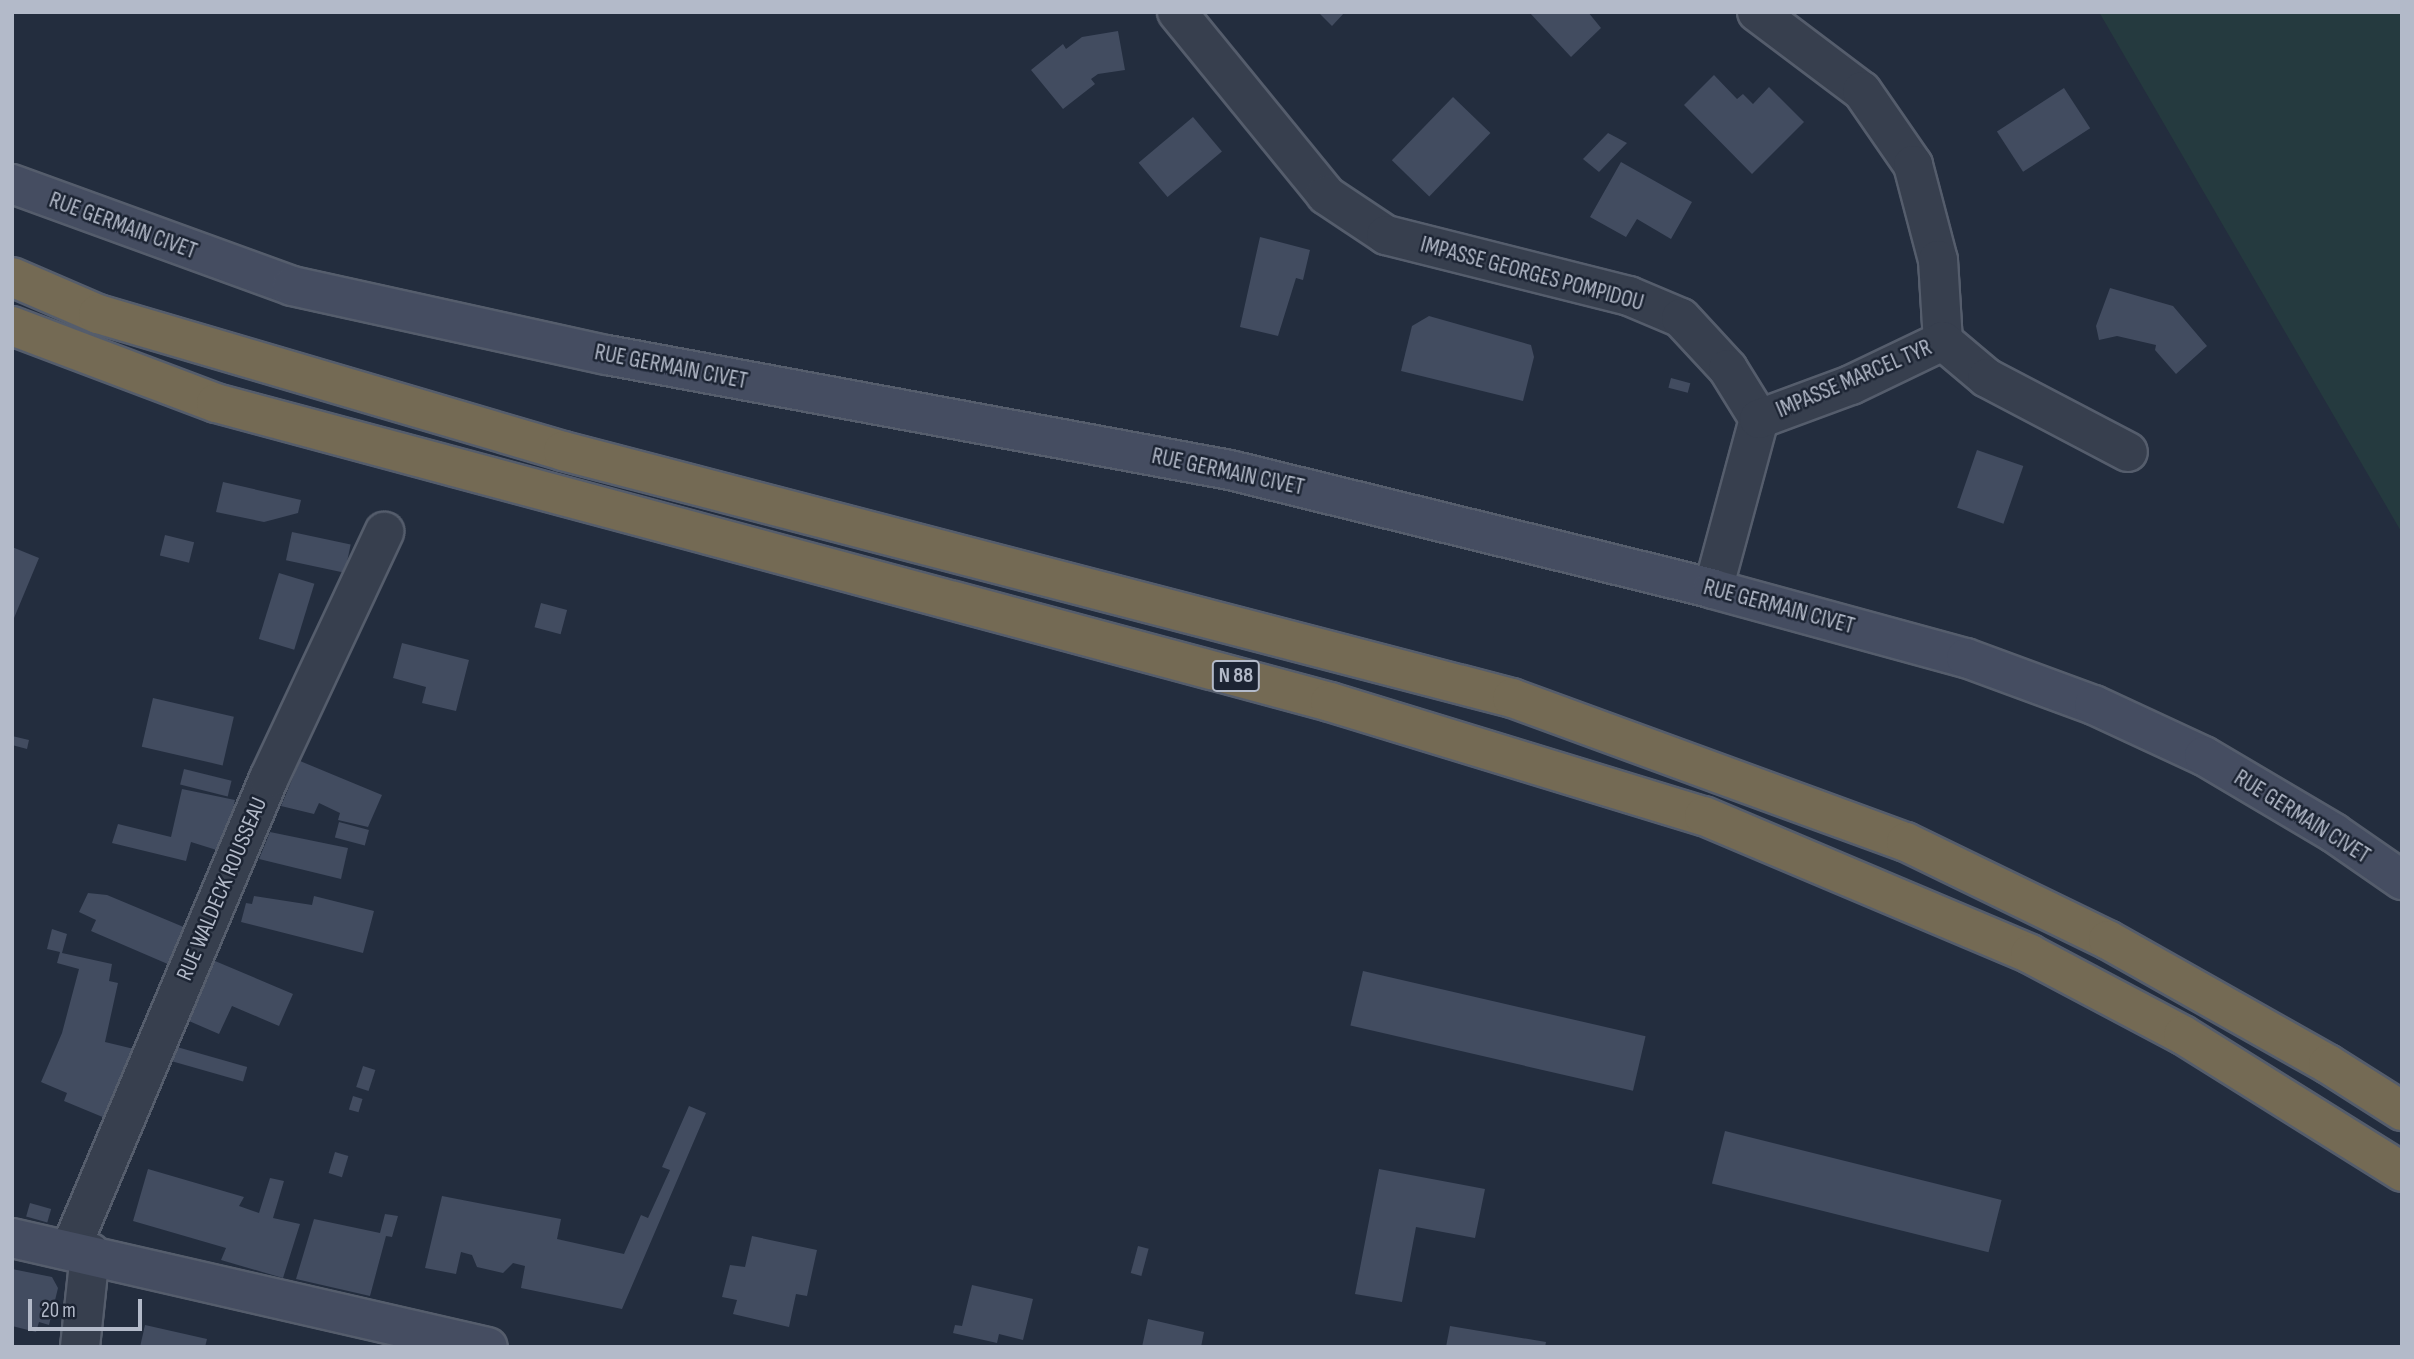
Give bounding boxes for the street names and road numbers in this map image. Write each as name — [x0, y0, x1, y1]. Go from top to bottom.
street label: RUE GERMAIN CIVET — [45, 187, 201, 265]
street label: IMPASSE GEORGES POMPIDOU — [1417, 231, 1647, 317]
street label: IMPASSE MARCEL TYR — [1772, 334, 1936, 424]
street label: RUE GERMAIN CIVET — [592, 339, 750, 395]
street label: RUE GERMAIN CIVET — [1149, 442, 1307, 502]
street label: RUE GERMAIN CIVET — [1701, 574, 1857, 640]
road number: N 88 — [1212, 658, 1260, 694]
street label: RUE GERMAIN CIVET — [2229, 764, 2375, 870]
street label: RUE WALDECK ROUSSEAU — [171, 793, 273, 985]

